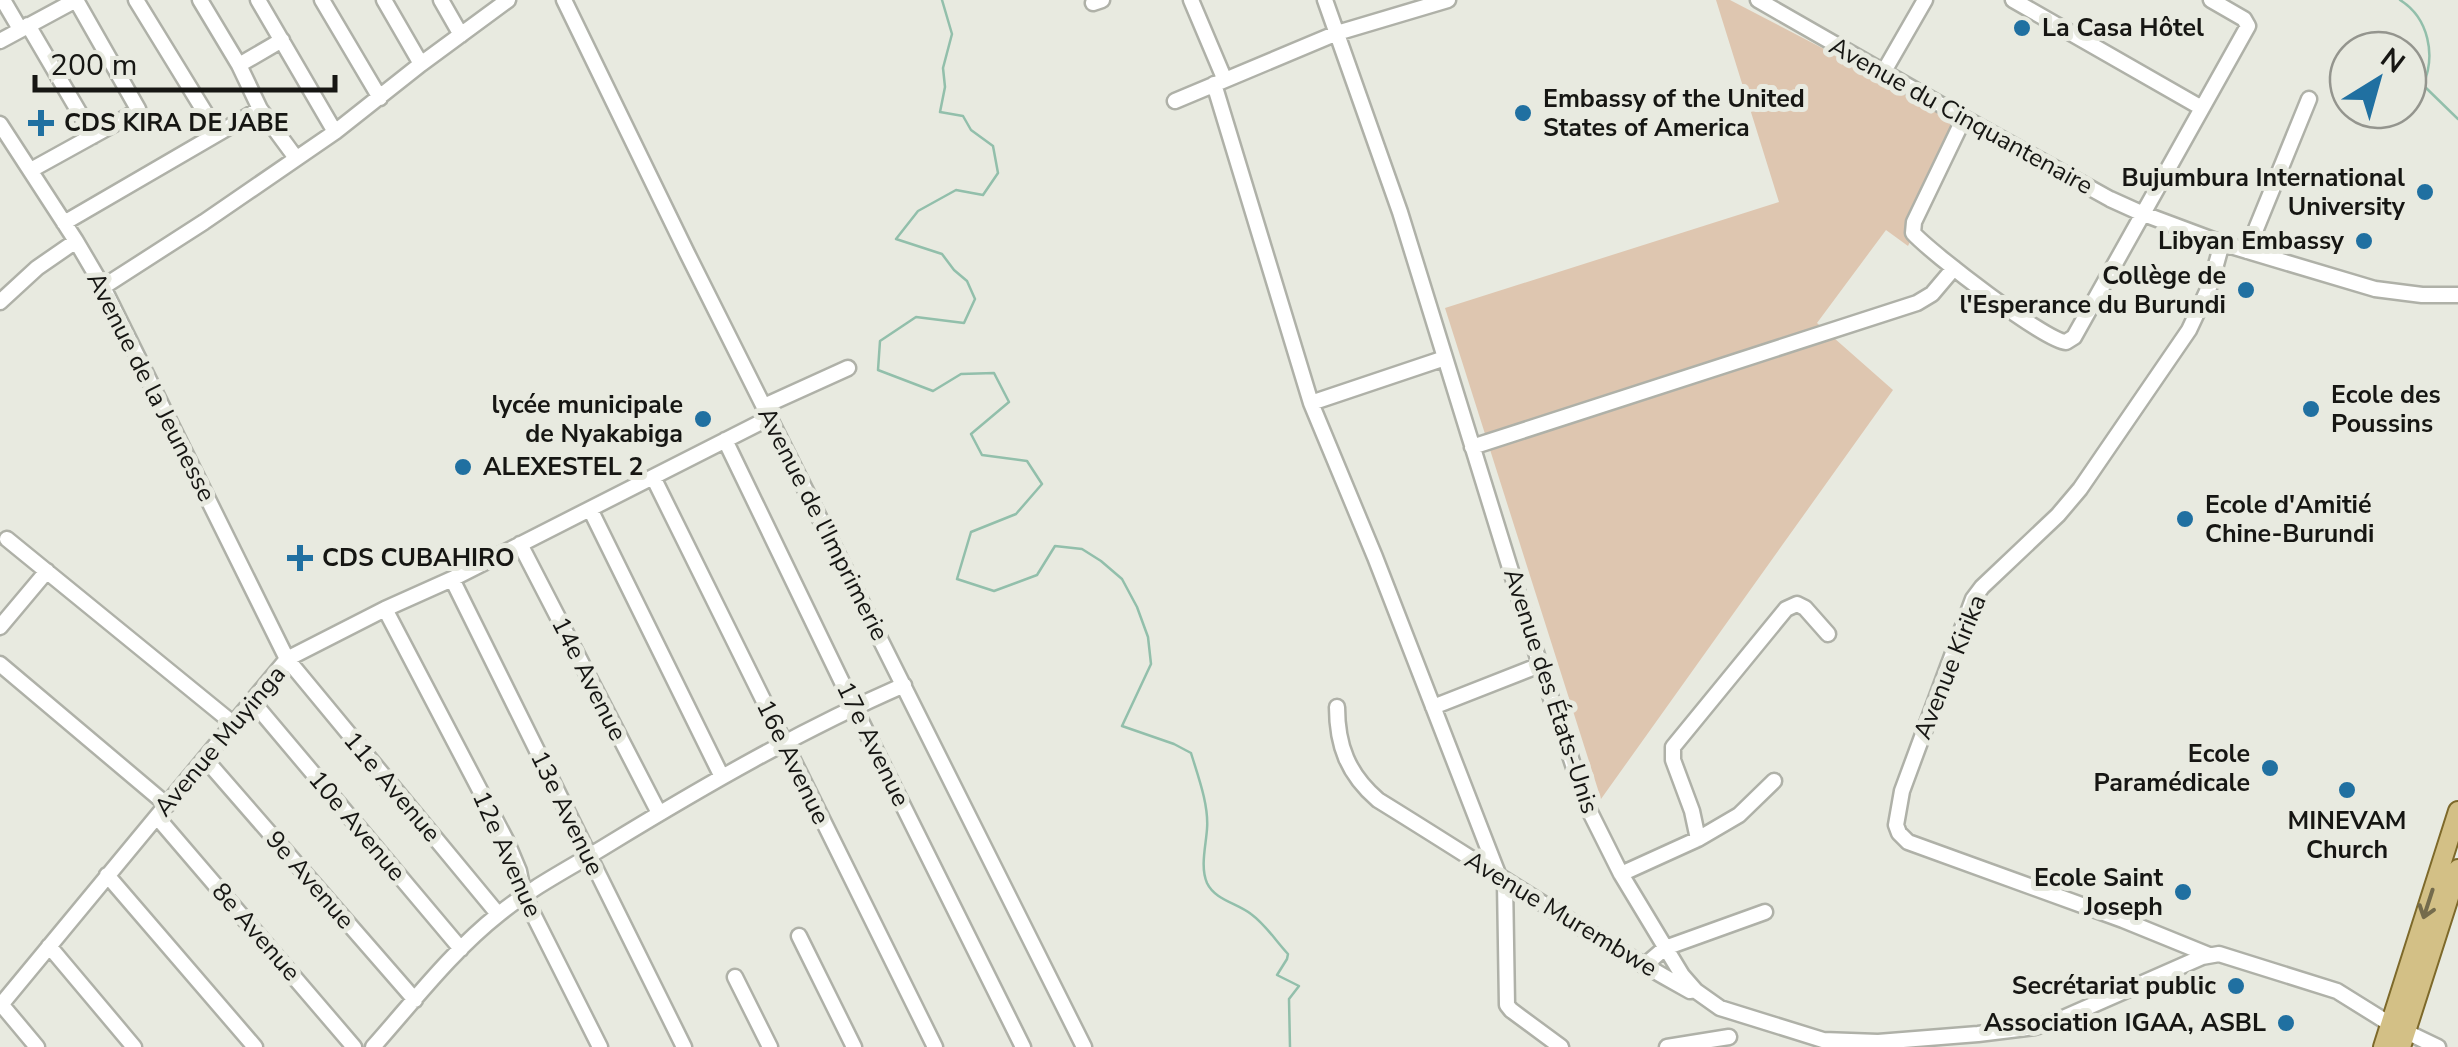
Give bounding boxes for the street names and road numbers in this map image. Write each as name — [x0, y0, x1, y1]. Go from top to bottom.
street label: Avenue du Cinquantenaire — [1823, 29, 2099, 203]
street label: Avenue de la Jeunesse — [78, 266, 224, 508]
street label: Avenue de l'Imprimerie — [749, 401, 897, 647]
street label: Avenue des États-Unis — [1495, 564, 1607, 818]
street label: Avenue Kirika — [1906, 590, 1994, 744]
street label: 14e Avenue — [543, 611, 635, 747]
street label: Avenue Muyinga — [147, 658, 293, 824]
street label: 17e Avenue — [828, 676, 918, 812]
street label: 16e Avenue — [748, 694, 838, 830]
street label: 11e Avenue — [336, 724, 448, 850]
street label: 13e Avenue — [522, 745, 612, 881]
street label: 10e Avenue — [301, 763, 413, 889]
street label: 12e Avenue — [464, 786, 550, 922]
street label: 9e Avenue — [258, 824, 362, 936]
street label: Avenue Murembwe — [1458, 843, 1664, 985]
street label: 8e Avenue — [204, 876, 308, 988]

